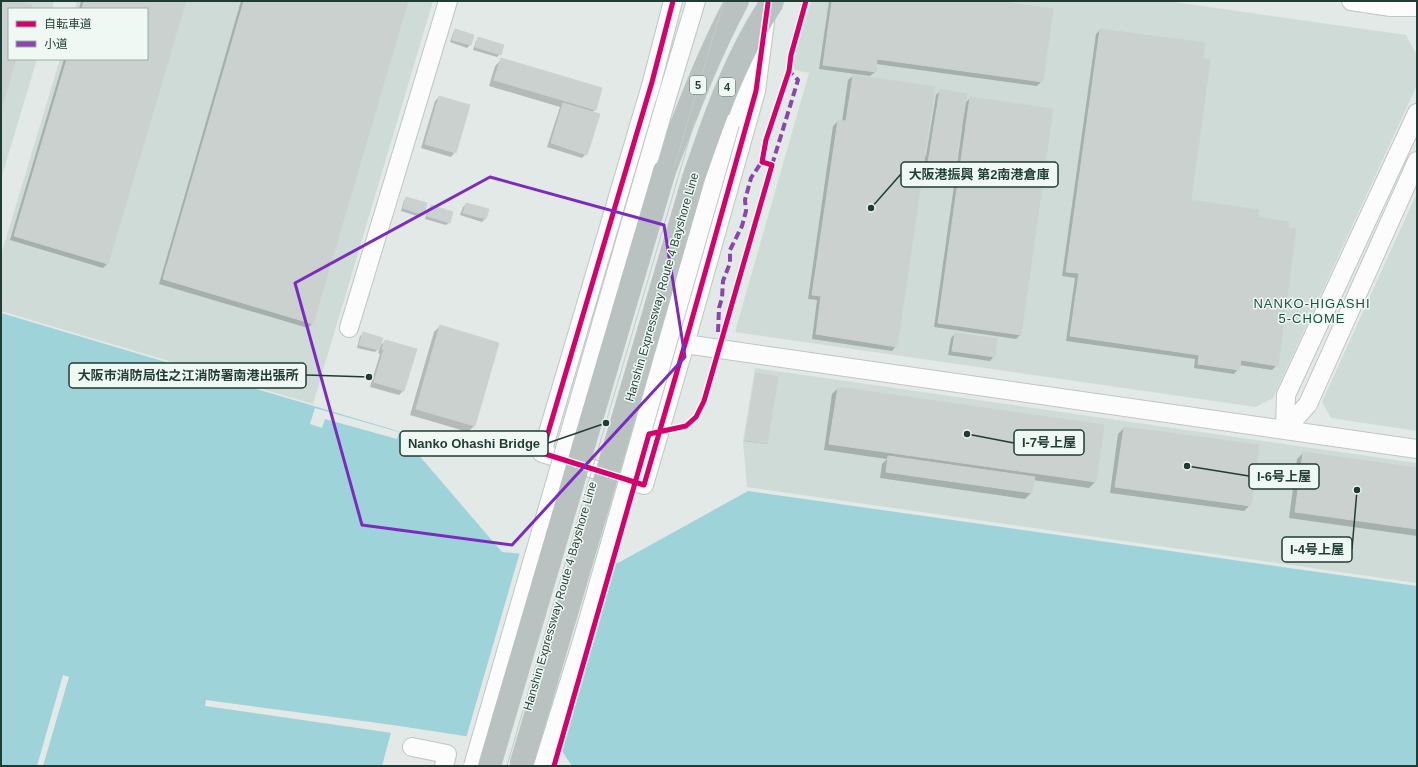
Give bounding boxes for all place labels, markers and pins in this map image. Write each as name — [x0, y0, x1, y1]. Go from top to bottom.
callout: 大阪港振興 第2南港倉庫 — [901, 162, 1058, 187]
callout: 大阪市消防局住之江消防署南港出張所 — [69, 363, 306, 388]
callout: I-7号上屋 — [1014, 430, 1084, 455]
callout: Nanko Ohashi Bridge — [400, 431, 548, 456]
callout: I-6号上屋 — [1249, 464, 1319, 489]
callout: I-4号上屋 — [1282, 537, 1352, 562]

